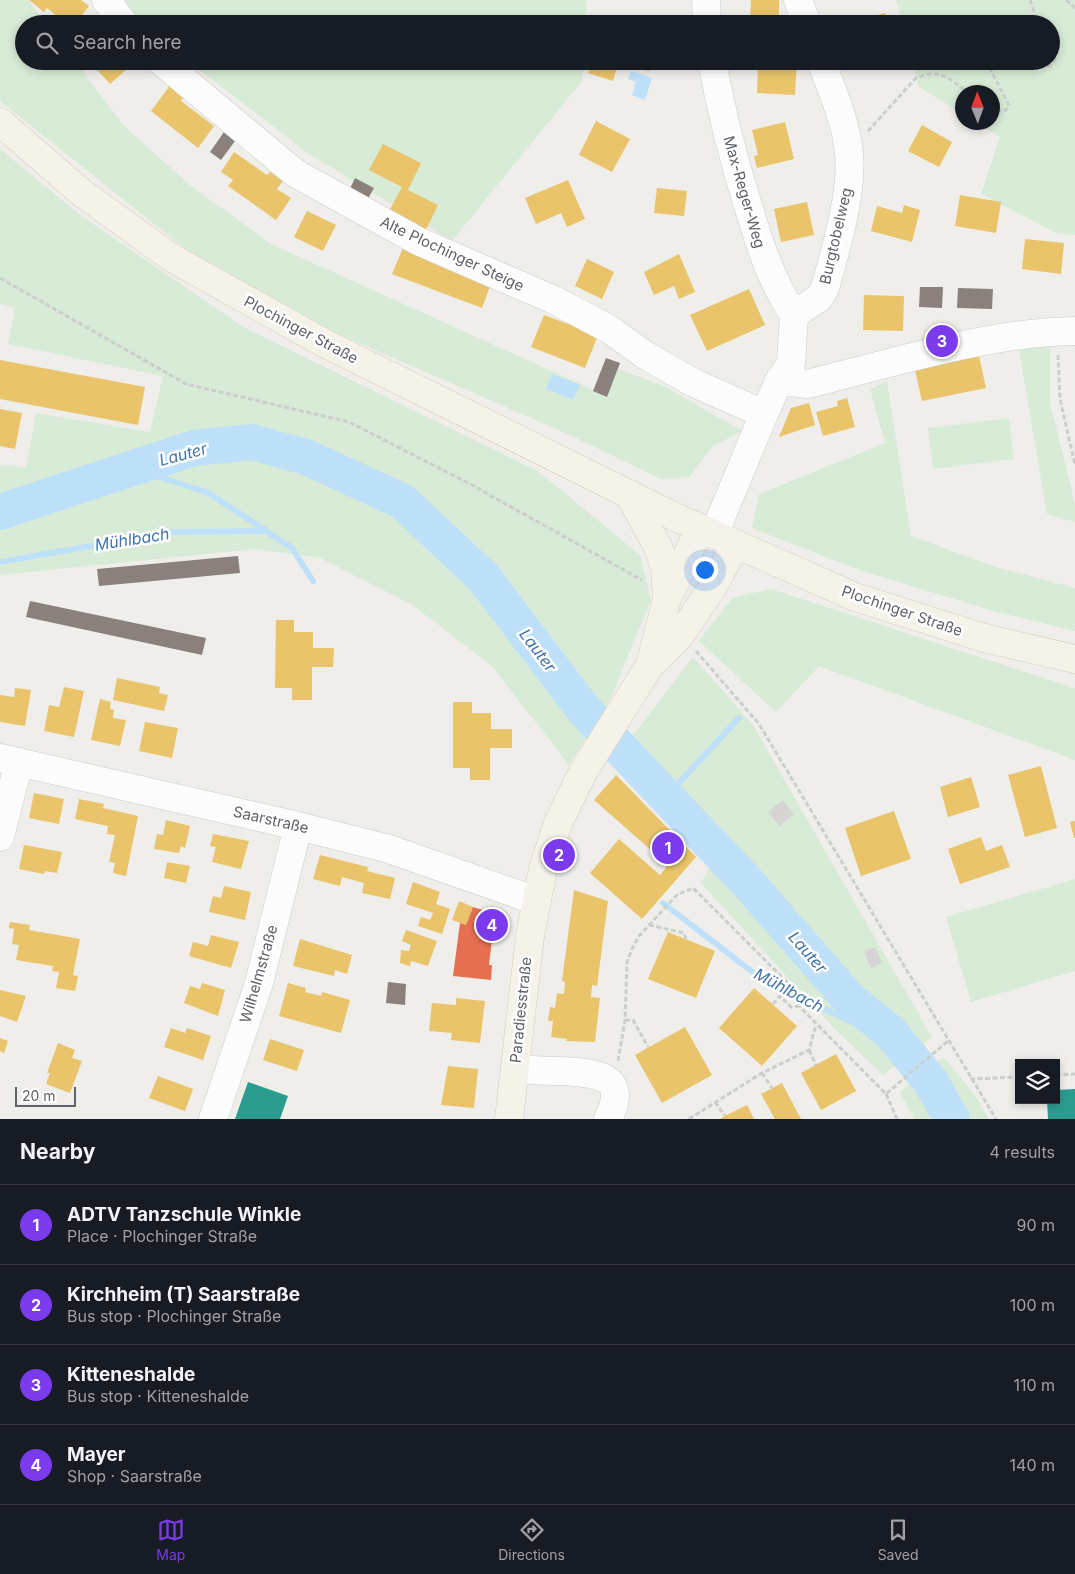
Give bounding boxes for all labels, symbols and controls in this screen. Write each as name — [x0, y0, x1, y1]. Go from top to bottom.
search box — [15, 15, 1060, 70]
icon: search — [33, 29, 61, 57]
text: Search here — [73, 31, 182, 54]
north arrow — [955, 85, 1000, 130]
street label: Max-Reger-Weg — [719, 133, 770, 250]
street label: Burgtobelweg — [815, 186, 856, 286]
street label: Alte Plochinger Steige — [377, 212, 527, 295]
street label: Plochinger Straße — [241, 291, 362, 368]
pin: 3 — [926, 322, 958, 360]
water label: Lauter — [157, 438, 210, 470]
water label: Mühlbach — [93, 523, 171, 555]
your location — [692, 557, 718, 583]
street label: Plochinger Straße — [839, 581, 965, 640]
water label: Lauter — [515, 625, 561, 676]
street label: Saarstraße — [231, 802, 311, 837]
pin: 1 — [652, 829, 684, 867]
pin: 2 — [543, 836, 575, 874]
pin: 4 — [476, 906, 508, 944]
street label: Wilhelmstraße — [235, 923, 282, 1025]
water label: Lauter — [784, 927, 832, 978]
street label: Paradiesstraße — [505, 956, 536, 1064]
water label: Mühlbach — [751, 963, 827, 1017]
map controls — [1015, 1059, 1060, 1104]
button: layers — [1015, 1059, 1060, 1104]
scale bar — [15, 1084, 76, 1107]
text: 20 m — [22, 1087, 56, 1104]
text: Nearby — [20, 1139, 95, 1164]
text: 4 results — [990, 1142, 1055, 1162]
text: ADTV Tanzschule Winkle — [67, 1203, 301, 1226]
text: 1 — [33, 1215, 39, 1235]
text: 90 m — [1016, 1215, 1055, 1235]
text: Place · Plochinger Straße — [67, 1226, 257, 1246]
text: Kirchheim (T) Saarstraße — [67, 1283, 300, 1306]
text: 2 — [31, 1295, 41, 1315]
text: 100 m — [1010, 1295, 1055, 1315]
text: Bus stop · Plochinger Straße — [67, 1306, 281, 1326]
text: Kitteneshalde — [67, 1363, 195, 1386]
text: 3 — [31, 1375, 41, 1395]
text: 110 m — [1013, 1375, 1055, 1395]
text: Bus stop · Kitteneshalde — [67, 1386, 249, 1406]
text: Mayer — [67, 1443, 126, 1466]
text: 4 — [31, 1455, 41, 1475]
text: 140 m — [1010, 1455, 1055, 1475]
text: Shop · Saarstraße — [67, 1466, 202, 1486]
tab: Map — [156, 1516, 185, 1563]
tab: Directions — [498, 1516, 565, 1563]
tab: Saved — [878, 1516, 919, 1563]

